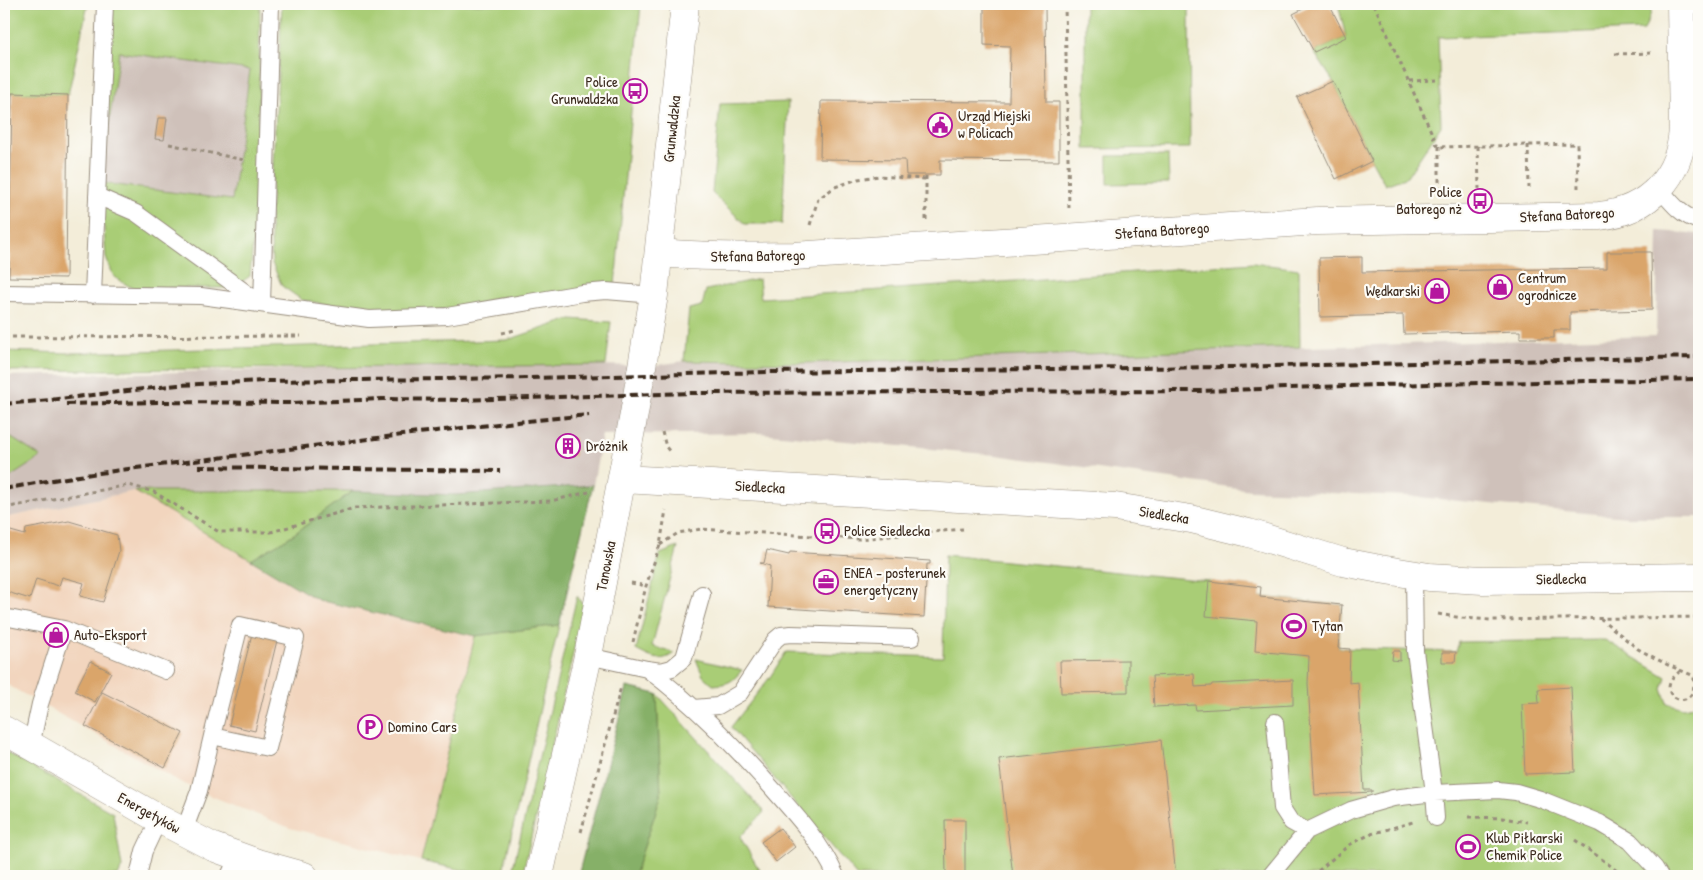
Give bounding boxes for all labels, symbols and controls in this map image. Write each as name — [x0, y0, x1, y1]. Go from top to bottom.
place label: Police Grunwaldzka — [551, 71, 618, 109]
bus stop icon: Police Grunwaldzka — [622, 78, 648, 104]
street label: Grunwaldzka — [658, 94, 685, 163]
place label: Urząd Miejski w Policach — [958, 105, 1031, 143]
public building icon: Urząd Miejski w Policach — [927, 112, 953, 138]
place label: Police Batorego nż — [1396, 181, 1463, 219]
bus stop icon: Police Batorego nż — [1467, 188, 1493, 214]
street label: Stefana Batorego — [1519, 202, 1615, 227]
street label: Stefana Batorego — [1114, 217, 1210, 244]
street label: Stefana Batorego — [711, 244, 805, 267]
place label: Centrum ogrodnicze — [1518, 267, 1577, 305]
shop icon: Centrum ogrodnicze — [1487, 274, 1513, 300]
shop icon: Wędkarski — [1424, 278, 1450, 304]
place label: Wędkarski — [1366, 280, 1420, 301]
building icon: Dróżnik — [555, 433, 581, 459]
place label: Dróżnik — [586, 435, 628, 456]
street label: Siedlecka — [735, 475, 786, 498]
street label: Siedlecka — [1138, 500, 1191, 529]
bus stop icon: Police Siedlecka — [814, 518, 840, 544]
place label: Police Siedlecka — [844, 520, 930, 541]
street label: Tanowska — [590, 539, 621, 593]
place label: ENEA - posterunek energetyczny — [844, 562, 946, 600]
street label: Siedlecka — [1536, 568, 1586, 589]
office icon: ENEA - posterunek energetyczny — [813, 569, 839, 595]
sports icon: Tytan — [1281, 613, 1307, 639]
place label: Tytan — [1312, 615, 1343, 636]
shop icon: Auto-Eksport — [43, 622, 69, 648]
place label: Auto-Eksport — [74, 624, 147, 645]
parking icon: Domino Cars — [357, 714, 383, 740]
place label: Domino Cars — [388, 716, 457, 737]
street label: Energetyków — [114, 787, 184, 838]
place label: Klub Piłkarski Chemik Police — [1486, 827, 1563, 865]
sports icon: Klub Piłkarski Chemik Police — [1455, 834, 1481, 860]

